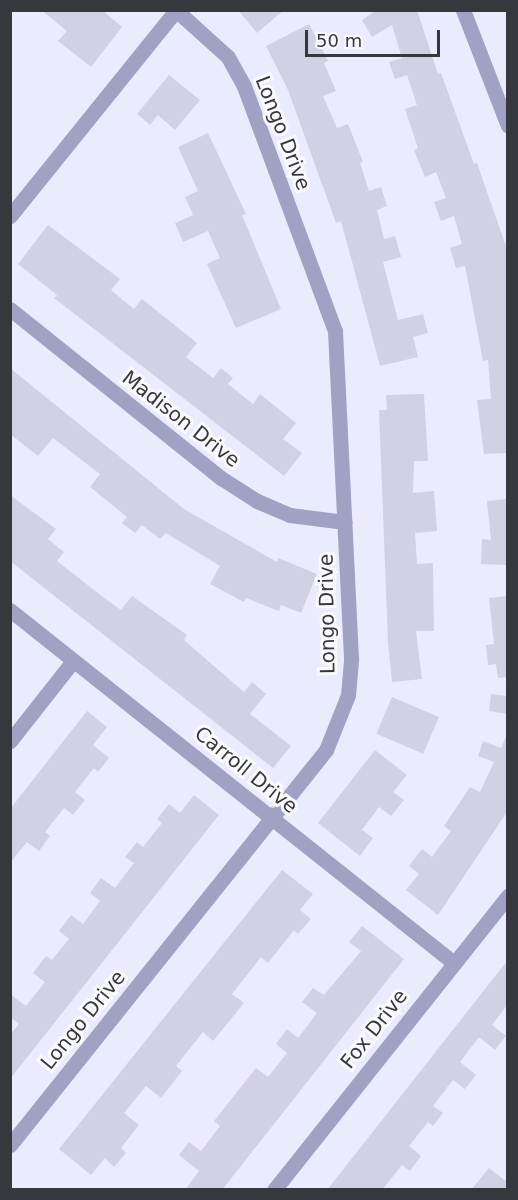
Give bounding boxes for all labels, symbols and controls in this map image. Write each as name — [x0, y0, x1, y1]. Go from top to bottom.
scale bar — [308, 18, 443, 56]
text: 50 m — [316, 30, 362, 51]
street label: Longo Drive — [250, 73, 316, 193]
street label: Madison Drive — [117, 366, 245, 472]
street label: Longo Drive — [314, 554, 340, 674]
street label: Carroll Drive — [190, 721, 302, 819]
street label: Longo Drive — [36, 966, 130, 1074]
street label: Fox Drive — [336, 985, 412, 1073]

